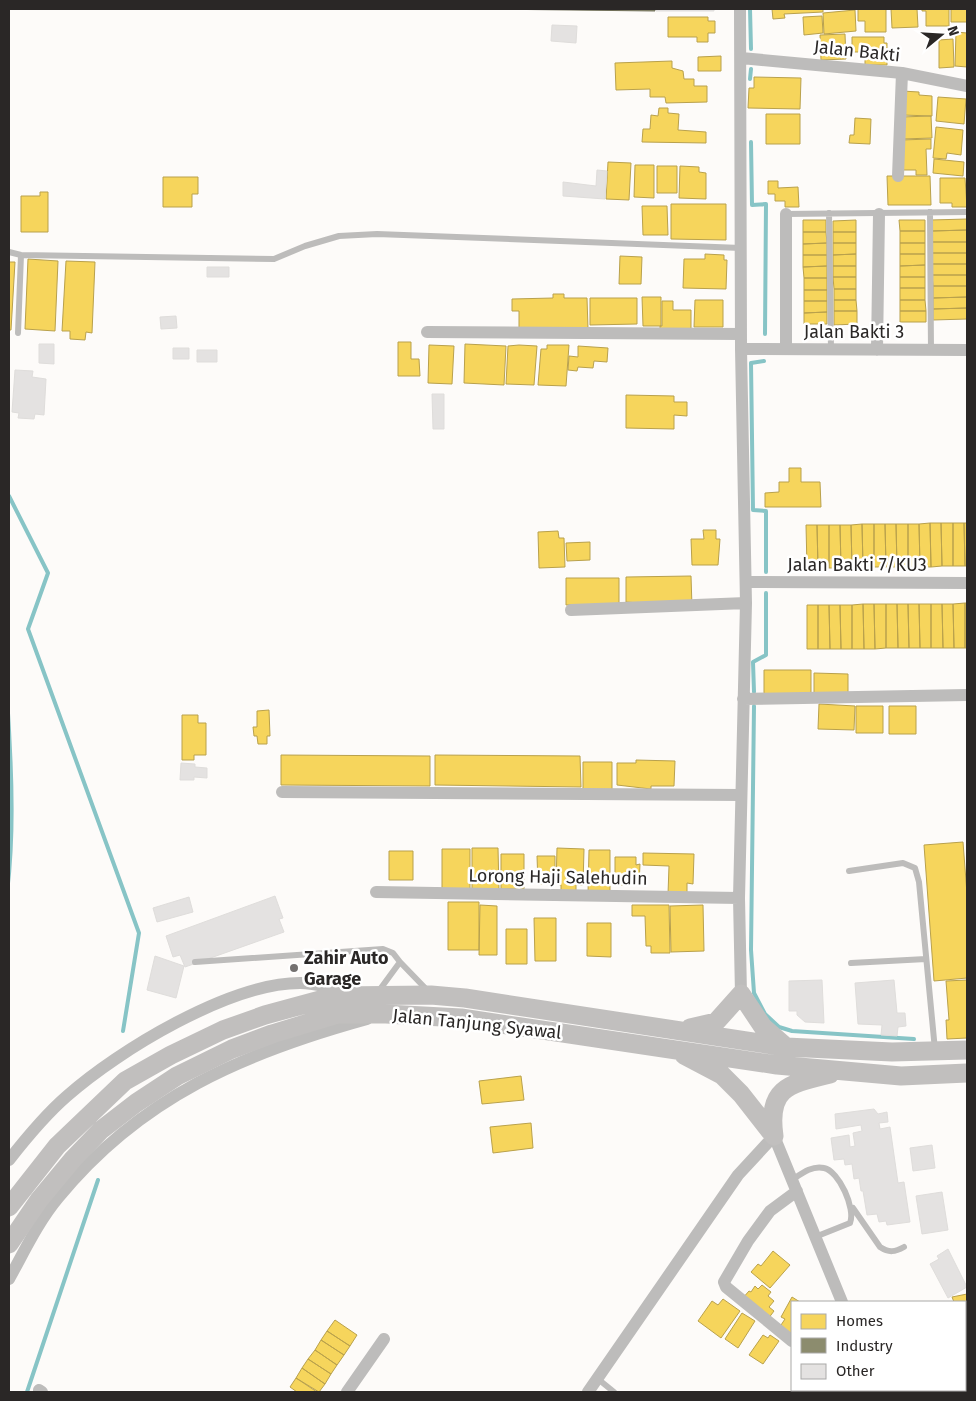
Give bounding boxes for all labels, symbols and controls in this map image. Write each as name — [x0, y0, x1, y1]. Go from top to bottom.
north arrow — [916, 10, 966, 60]
text: N — [943, 24, 962, 38]
street label: Jalan Bakti — [813, 36, 901, 66]
street label: Jalan Bakti 3 — [804, 321, 904, 343]
street label: Jalan Bakti 7/KU3 — [787, 554, 927, 576]
street label: Lorong Haji Salehudin — [468, 864, 648, 890]
place label: Zahir Auto Garage — [304, 947, 388, 990]
marker: Zahir Auto Garage — [288, 962, 300, 974]
street label: Jalan Tanjung Syawal — [391, 1004, 563, 1044]
legend — [791, 1301, 966, 1391]
text: Homes — [836, 1312, 883, 1330]
text: Industry — [836, 1337, 893, 1355]
text: Other — [836, 1362, 875, 1380]

